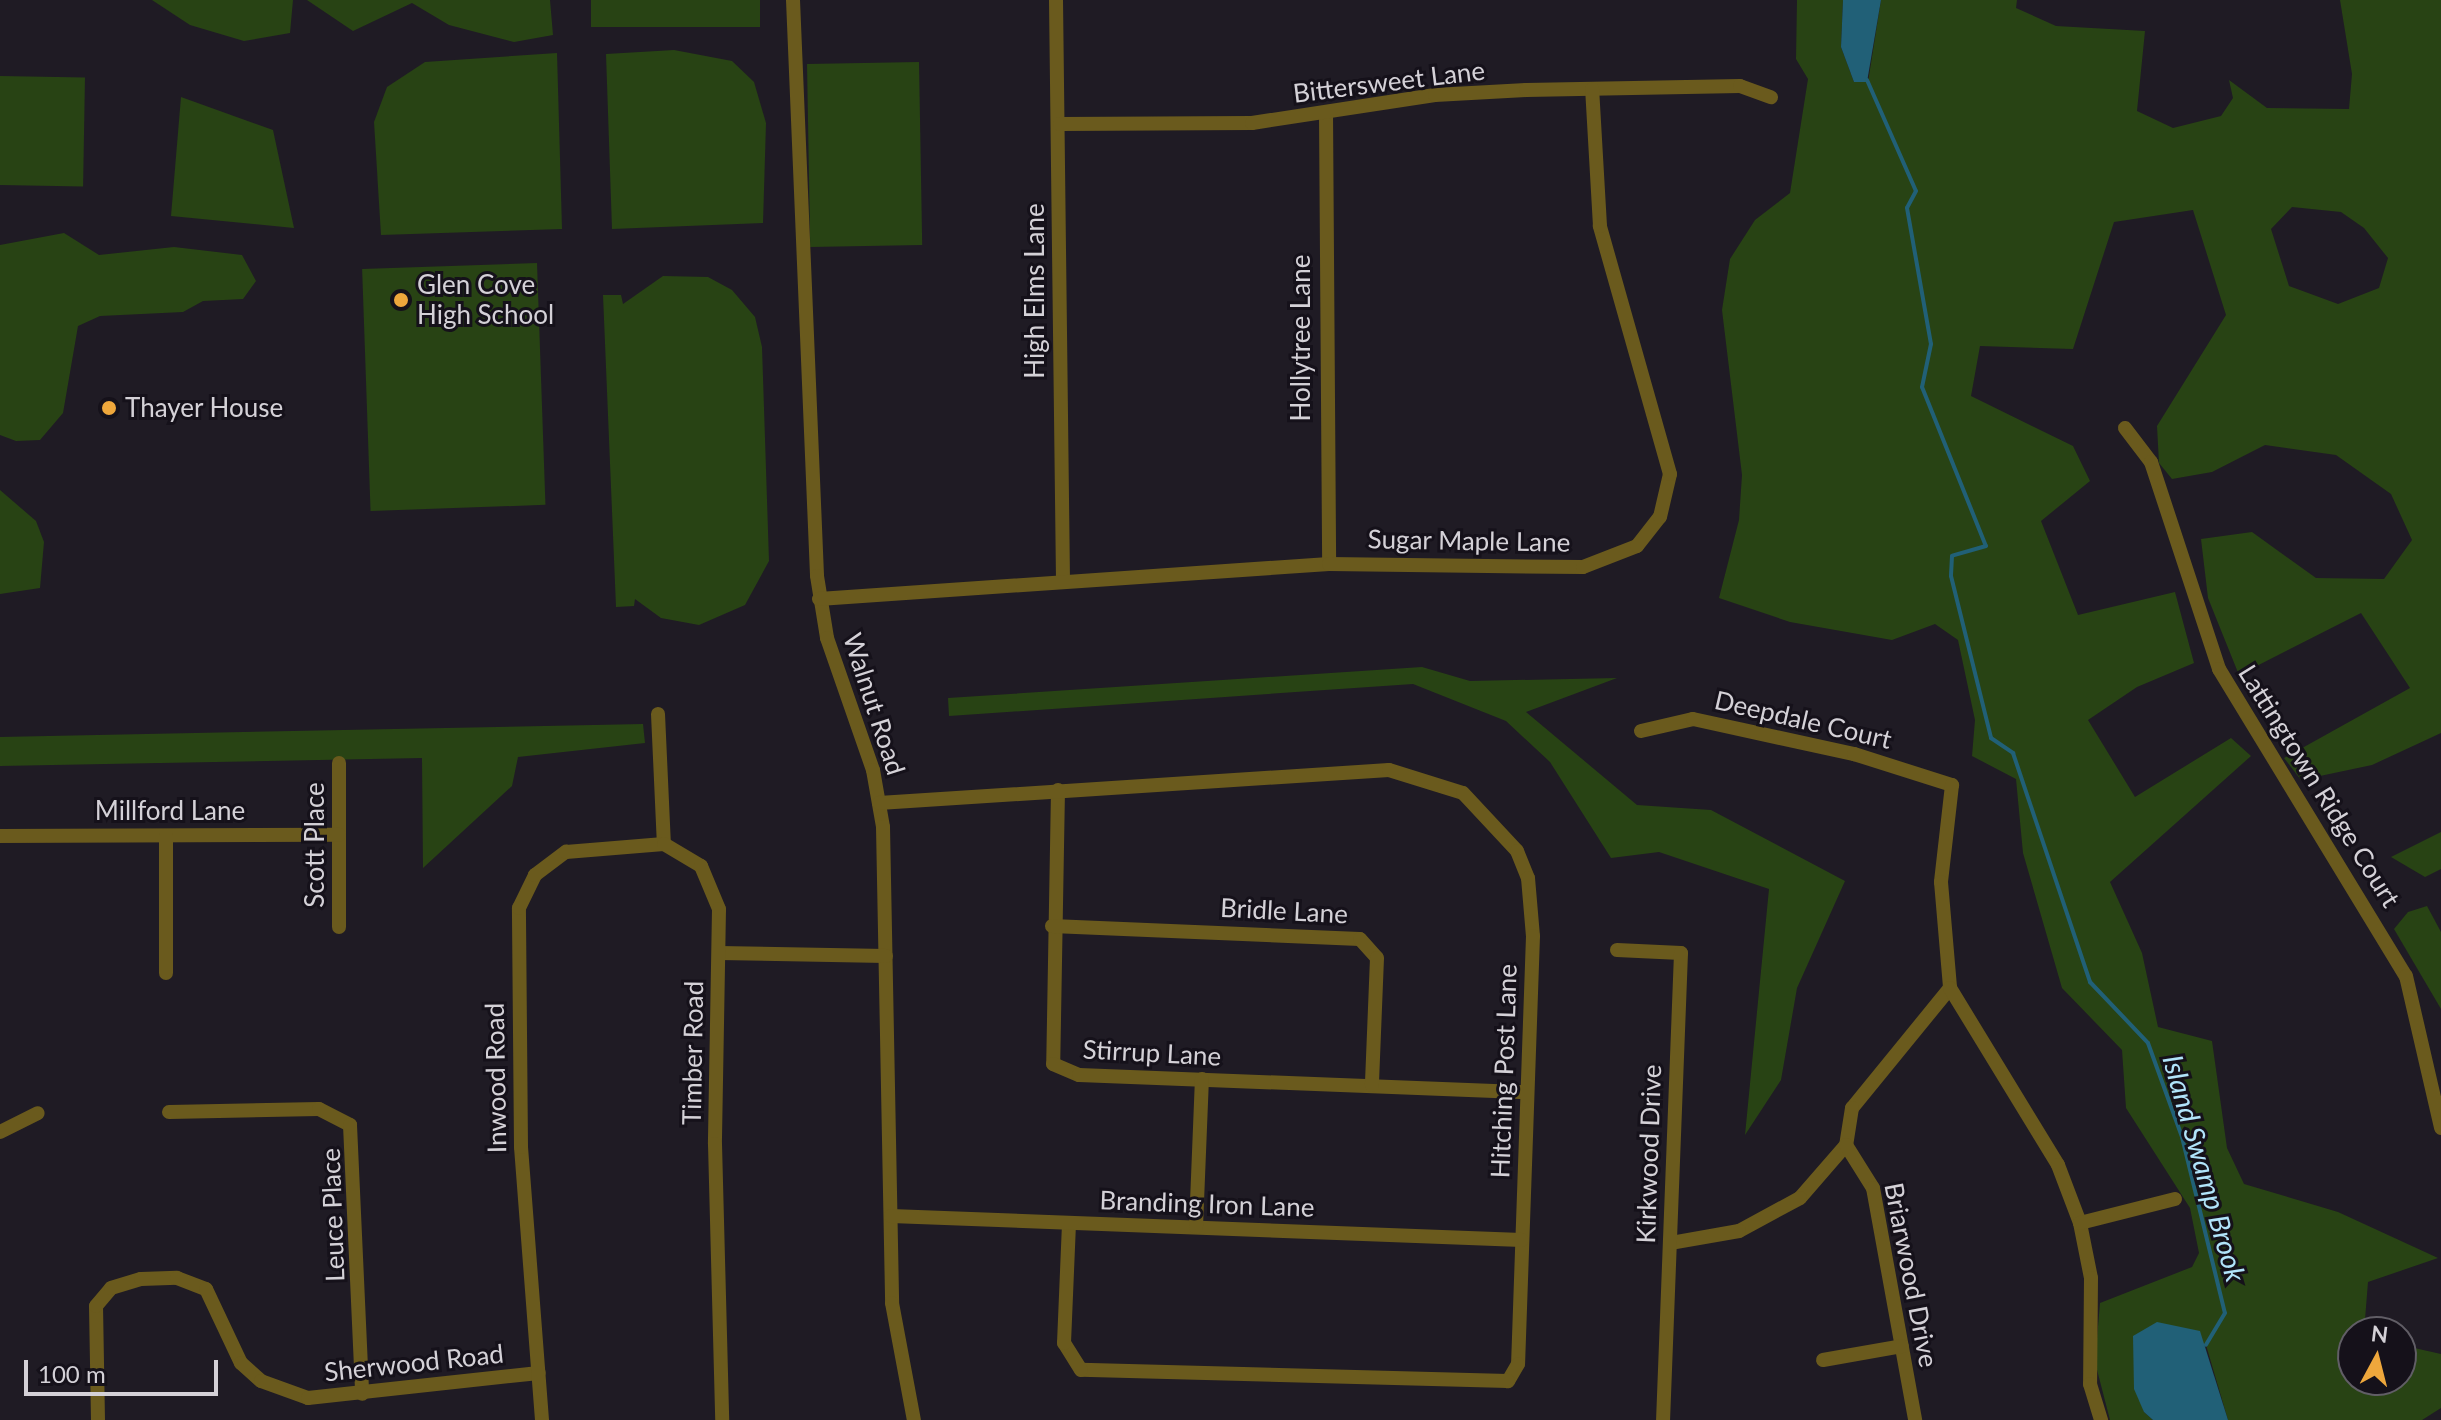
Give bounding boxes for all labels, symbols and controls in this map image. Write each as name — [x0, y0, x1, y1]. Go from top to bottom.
street label: Bittersweet Lane — [1291, 55, 1487, 109]
street label: High Elms Lane — [1019, 203, 1051, 379]
street label: Hollytree Lane — [1285, 255, 1317, 421]
place label: Glen Cove High School — [417, 269, 554, 330]
marker: Glen Cove High School — [392, 291, 410, 309]
place label: Thayer House — [125, 392, 284, 424]
marker: Thayer House — [100, 399, 118, 417]
street label: Sugar Maple Lane — [1367, 524, 1571, 558]
street label: Walnut Road — [836, 629, 912, 779]
street label: Lattingtown Ridge Court — [2232, 659, 2406, 913]
street label: Deepdale Court — [1711, 684, 1895, 756]
street label: Scott Place — [299, 782, 331, 908]
street label: Millford Lane — [95, 795, 245, 827]
street label: Bridle Lane — [1219, 892, 1349, 930]
street label: Hitching Post Lane — [1485, 963, 1523, 1179]
street label: Timber Road — [676, 980, 710, 1126]
street label: Inwood Road — [479, 1003, 513, 1153]
street label: Stirrup Lane — [1082, 1034, 1222, 1072]
water label: Island Swamp Brook — [2157, 1051, 2253, 1285]
street label: Kirkwood Drive — [1630, 1064, 1668, 1244]
street label: Leuce Place — [315, 1148, 351, 1282]
street label: Briarwood Drive — [1878, 1180, 1944, 1370]
street label: Branding Iron Lane — [1099, 1185, 1315, 1223]
north arrow — [2337, 1316, 2417, 1396]
text: N — [2370, 1319, 2390, 1348]
street label: Sherwood Road — [323, 1338, 505, 1388]
scale bar — [28, 1344, 222, 1394]
text: 100 m — [38, 1359, 106, 1388]

